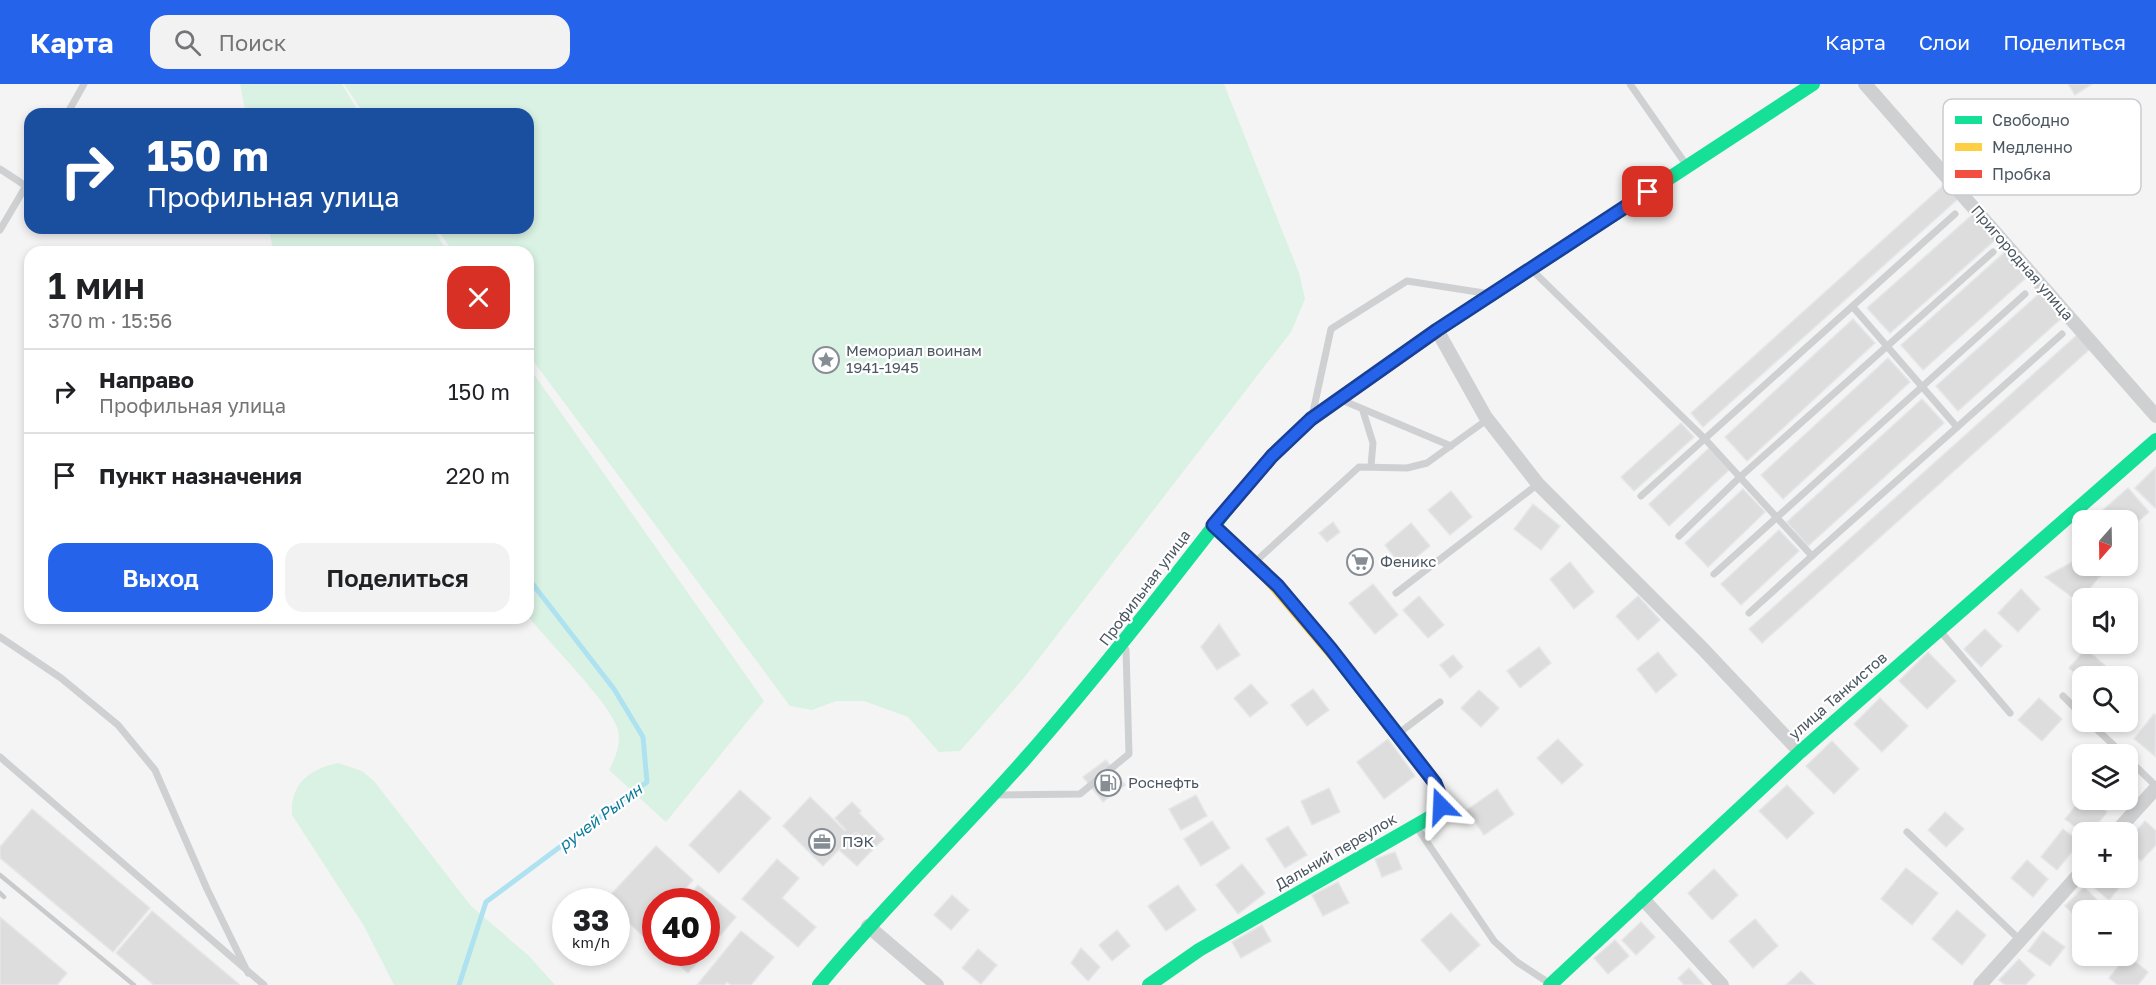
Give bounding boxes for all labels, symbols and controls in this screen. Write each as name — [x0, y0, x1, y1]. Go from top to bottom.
search box — [150, 15, 570, 69]
text: Карта — [30, 26, 114, 59]
icon: search — [171, 26, 204, 59]
text: Поиск — [219, 29, 286, 56]
text: Карта — [1825, 29, 1886, 55]
text: Слои — [1919, 29, 1970, 55]
text: Поделиться — [2003, 29, 2126, 55]
legend — [1943, 99, 2141, 195]
text: Свободно — [1992, 110, 2070, 130]
text: 150 m — [147, 130, 269, 180]
icon: right — [48, 132, 126, 210]
text: Медленно — [1992, 137, 2073, 157]
text: Пробка — [1992, 164, 2051, 184]
pin — [1622, 166, 1673, 217]
icon: arrive — [1631, 175, 1664, 208]
text: Профильная улица — [147, 181, 399, 213]
street label: Пригородная улица — [1968, 201, 2078, 323]
text: 1 мин — [48, 264, 145, 307]
button: close — [447, 266, 510, 329]
text: 370 m · 15:56 — [48, 308, 172, 332]
place label: Мемориал воинам 1941-1945 — [846, 341, 982, 376]
place icon: Мемориал воинам 1941-1945 — [811, 345, 841, 375]
text: Направо — [99, 366, 194, 393]
icon: right — [48, 375, 81, 408]
text: 150 m — [448, 378, 510, 405]
text: Профильная улица — [99, 393, 286, 417]
icon: arrive — [48, 459, 81, 492]
text: Пункт назначения — [99, 462, 302, 489]
text: 220 m — [446, 462, 510, 489]
north arrow — [2072, 510, 2138, 576]
map controls — [2072, 510, 2138, 966]
street label: Профильная улица — [1095, 526, 1194, 649]
button: Выход — [48, 543, 273, 612]
button: Поделиться — [285, 543, 510, 612]
supermarket icon: Феникс — [1345, 547, 1375, 577]
place label: Феникс — [1380, 552, 1436, 570]
button: sound — [2072, 588, 2138, 654]
street label: улица Танкистов — [1785, 648, 1890, 743]
button: search — [2072, 666, 2138, 732]
button: layers — [2072, 744, 2138, 810]
fuel station icon: Роснефть — [1093, 768, 1123, 798]
place label: Роснефть — [1128, 773, 1199, 791]
position arrow — [1409, 774, 1473, 838]
water label: ручей Рыгин — [554, 778, 647, 855]
street label: Дальний переулок — [1272, 809, 1400, 893]
button: + — [2072, 822, 2138, 888]
office icon: ПЭК — [807, 827, 837, 857]
place label: ПЭК — [842, 832, 874, 850]
speed limit sign: 40 — [642, 888, 720, 966]
button: − — [2072, 900, 2138, 966]
text: 33 — [573, 902, 609, 938]
text: km/h — [572, 933, 610, 951]

